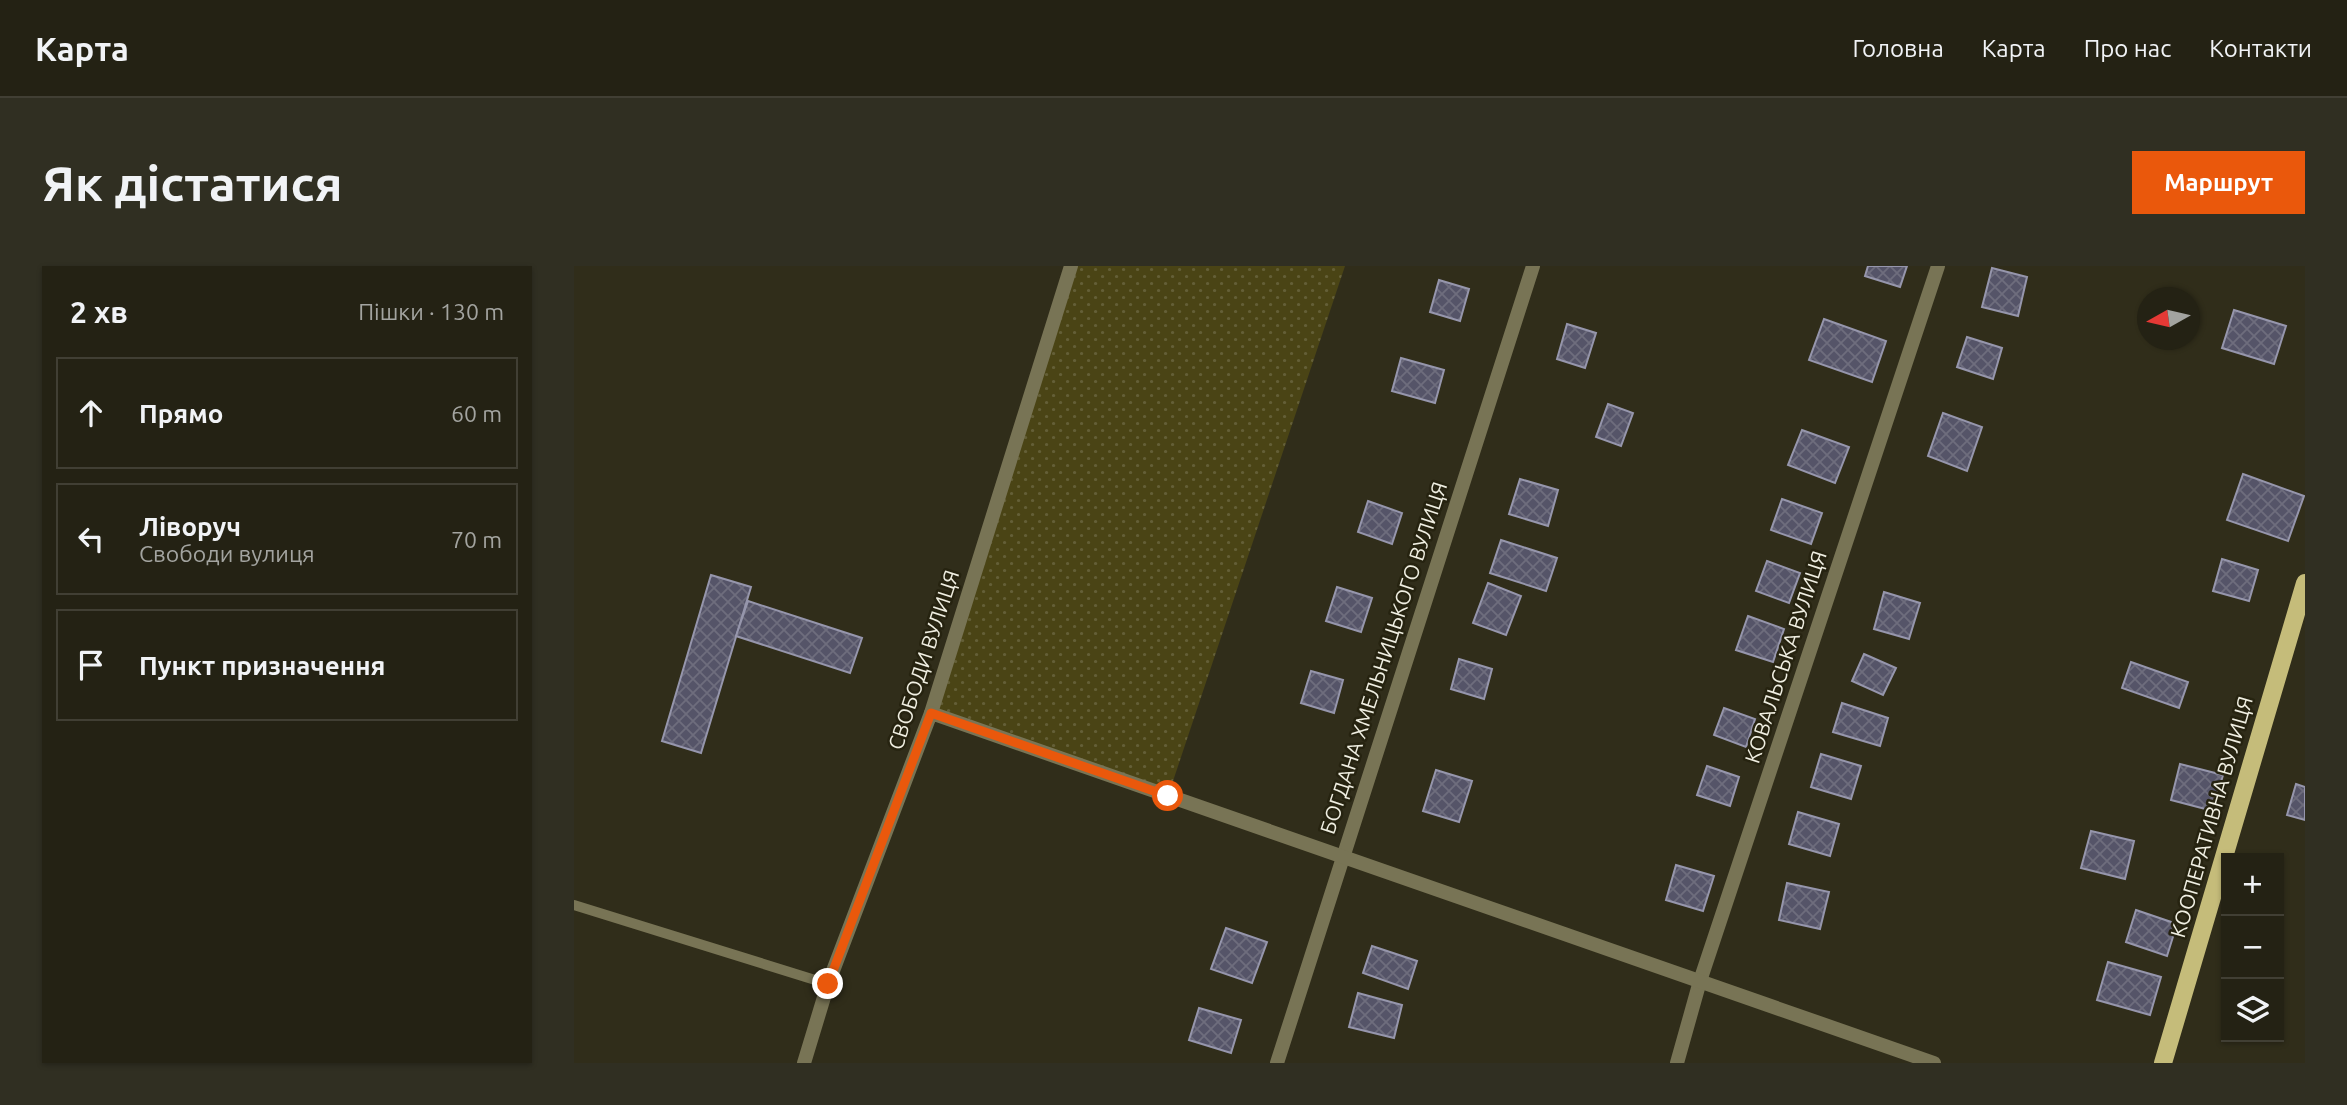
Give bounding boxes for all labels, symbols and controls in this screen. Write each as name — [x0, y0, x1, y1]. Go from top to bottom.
text: Карта — [35, 30, 129, 67]
text: Головна — [1852, 35, 1944, 62]
text: Карта — [1982, 35, 2046, 62]
text: Про нас — [2084, 35, 2171, 62]
text: Контакти — [2209, 35, 2312, 62]
button: Маршрут — [2132, 151, 2305, 214]
text: Як дістатися — [42, 155, 343, 210]
north arrow — [2137, 287, 2200, 350]
text: 2 хв — [70, 295, 128, 329]
text: Пішки · 130 m — [358, 299, 504, 324]
icon: ahead — [72, 394, 110, 432]
text: Прямо — [139, 399, 223, 428]
text: 60 m — [451, 401, 502, 426]
street label: БОГДАНА ХМЕЛЬНИЦЬКОГО ВУЛИЦЯ — [1315, 479, 1451, 837]
text: Ліворуч — [139, 512, 241, 541]
icon: left — [72, 520, 110, 558]
text: 70 m — [451, 527, 502, 552]
text: Свободи вулиця — [139, 541, 315, 566]
street label: КОВАЛЬСЬКА ВУЛИЦЯ — [1739, 548, 1831, 766]
street label: СВОБОДИ ВУЛИЦЯ — [883, 567, 963, 752]
icon: arrive — [72, 646, 110, 684]
text: Пункт призначення — [139, 651, 385, 680]
street label: КООПЕРАТИВНА ВУЛИЦЯ — [2165, 693, 2257, 940]
route start — [1152, 780, 1183, 811]
map controls — [2221, 853, 2284, 1042]
button: + — [2221, 853, 2284, 916]
button: − — [2221, 916, 2284, 979]
route end — [812, 968, 843, 999]
button: layers — [2221, 979, 2284, 1042]

